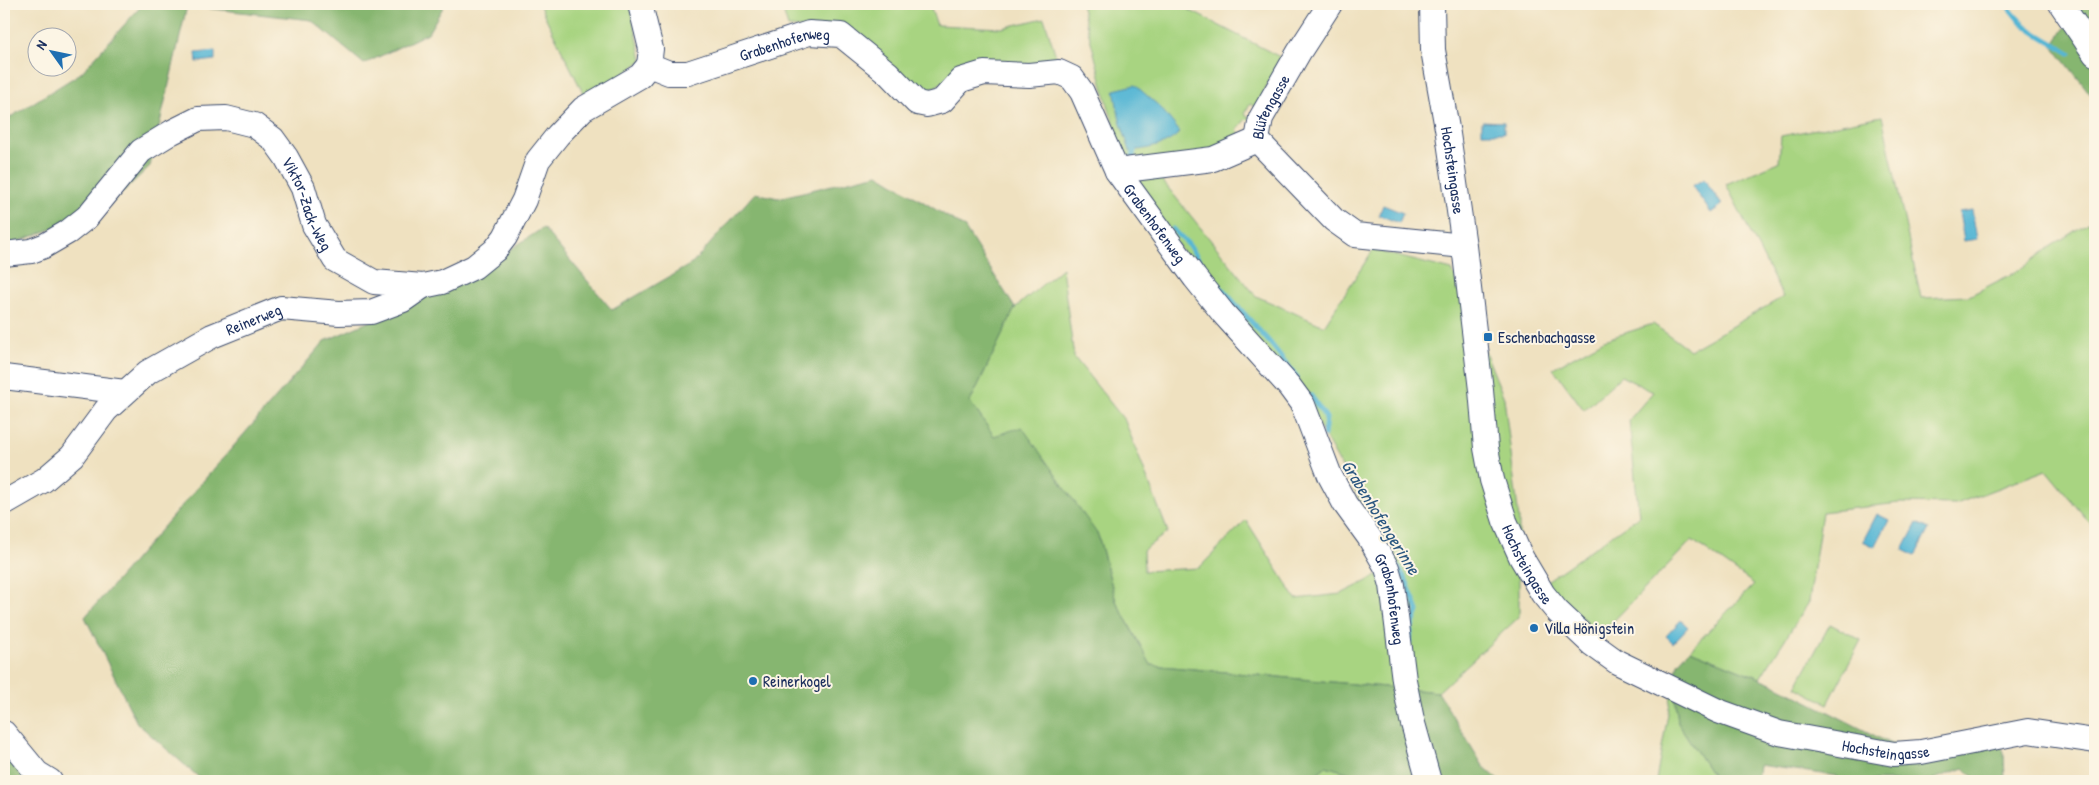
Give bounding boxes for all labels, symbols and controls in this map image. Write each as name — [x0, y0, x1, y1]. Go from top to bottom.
street label: Grabenhofenweg — [736, 22, 831, 66]
north arrow — [28, 28, 78, 78]
text: N — [31, 36, 51, 53]
street label: Blütengasse — [1246, 70, 1295, 141]
street label: Hochsteingasse — [1436, 125, 1470, 216]
street label: Viktor-Zack-Weg — [277, 153, 338, 255]
street label: Grabenhofenweg — [1119, 179, 1192, 268]
street label: Reinerweg — [222, 298, 284, 340]
place label: Eschenbachgasse — [1498, 326, 1596, 348]
marker: Eschenbachgasse — [1482, 331, 1494, 343]
water label: Grabenhofengerinne — [1336, 455, 1427, 580]
street label: Hochsteingasse — [1497, 521, 1558, 609]
street label: Grabenhofenweg — [1369, 549, 1410, 646]
place label: Villa Hönigstein — [1544, 617, 1634, 639]
marker: Villa Hönigstein — [1528, 622, 1540, 634]
place label: Reinerkogel — [763, 670, 832, 692]
marker: Reinerkogel — [747, 675, 759, 687]
street label: Hochsteingasse — [1840, 734, 1932, 765]

